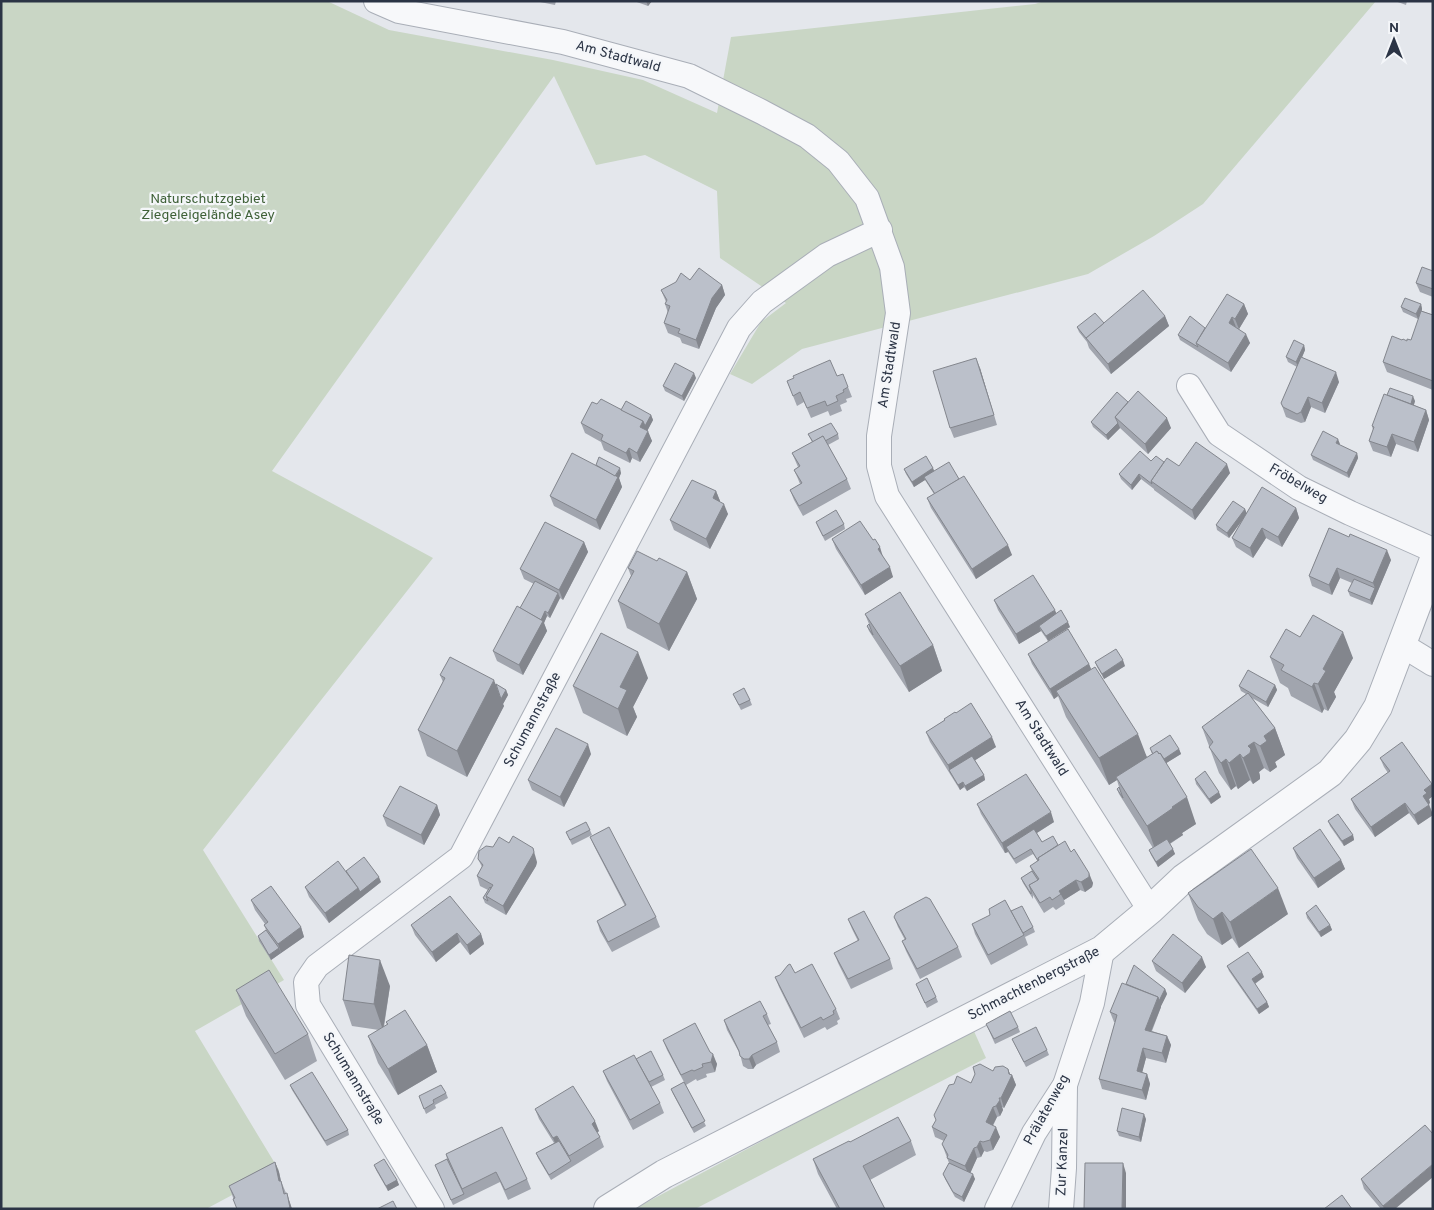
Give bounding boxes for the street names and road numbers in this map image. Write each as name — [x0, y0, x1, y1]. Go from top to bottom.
street label: Am Stadtwald — [574, 37, 662, 77]
street label: Am Stadtwald — [875, 321, 905, 409]
street label: Fröbelweg — [1266, 460, 1330, 508]
street label: Schumannstraße — [501, 669, 565, 771]
street label: Am Stadtwald — [1011, 696, 1071, 780]
street label: Schmachtenbergstraße — [965, 943, 1103, 1025]
street label: Schumannstraße — [319, 1029, 387, 1129]
street label: Prälatenweg — [1021, 1072, 1073, 1148]
street label: Zur Kanzel — [1053, 1128, 1073, 1196]

